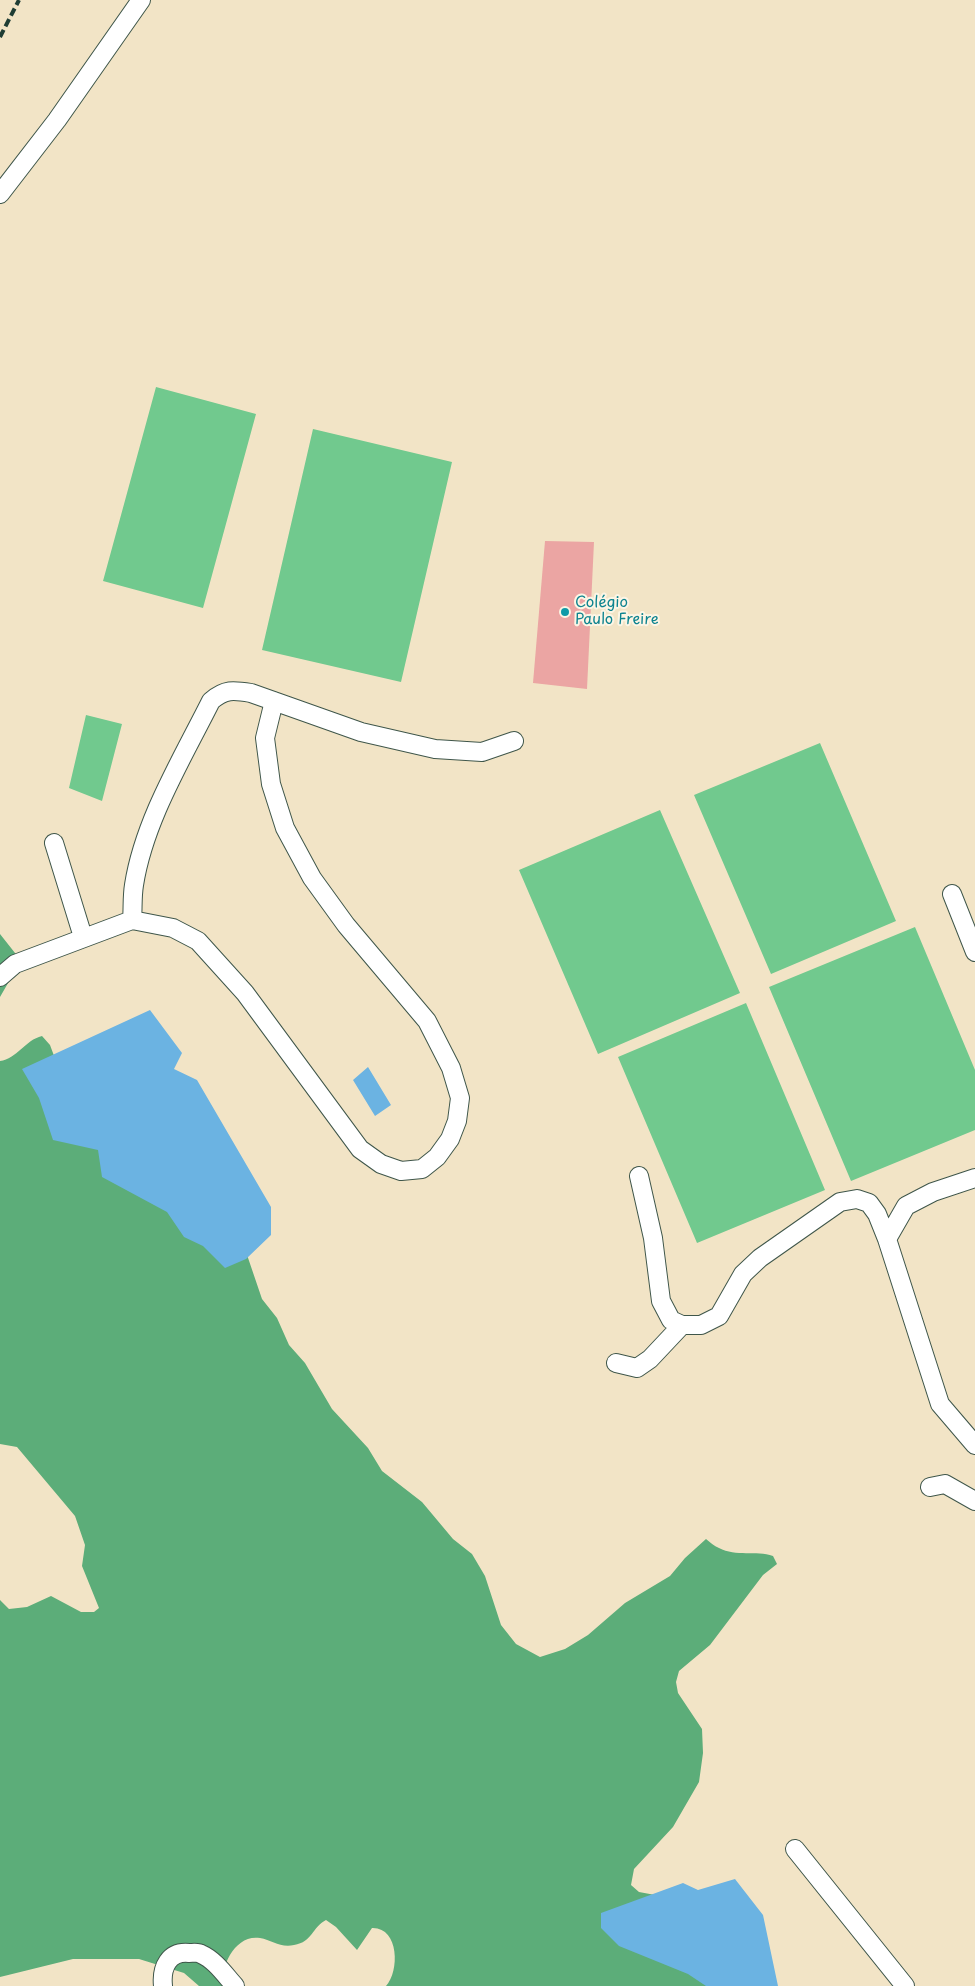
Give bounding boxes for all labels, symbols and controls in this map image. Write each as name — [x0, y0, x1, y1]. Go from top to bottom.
place label: Colégio Paulo Freire — [575, 594, 659, 629]
marker: Colégio Paulo Freire — [559, 606, 571, 618]

